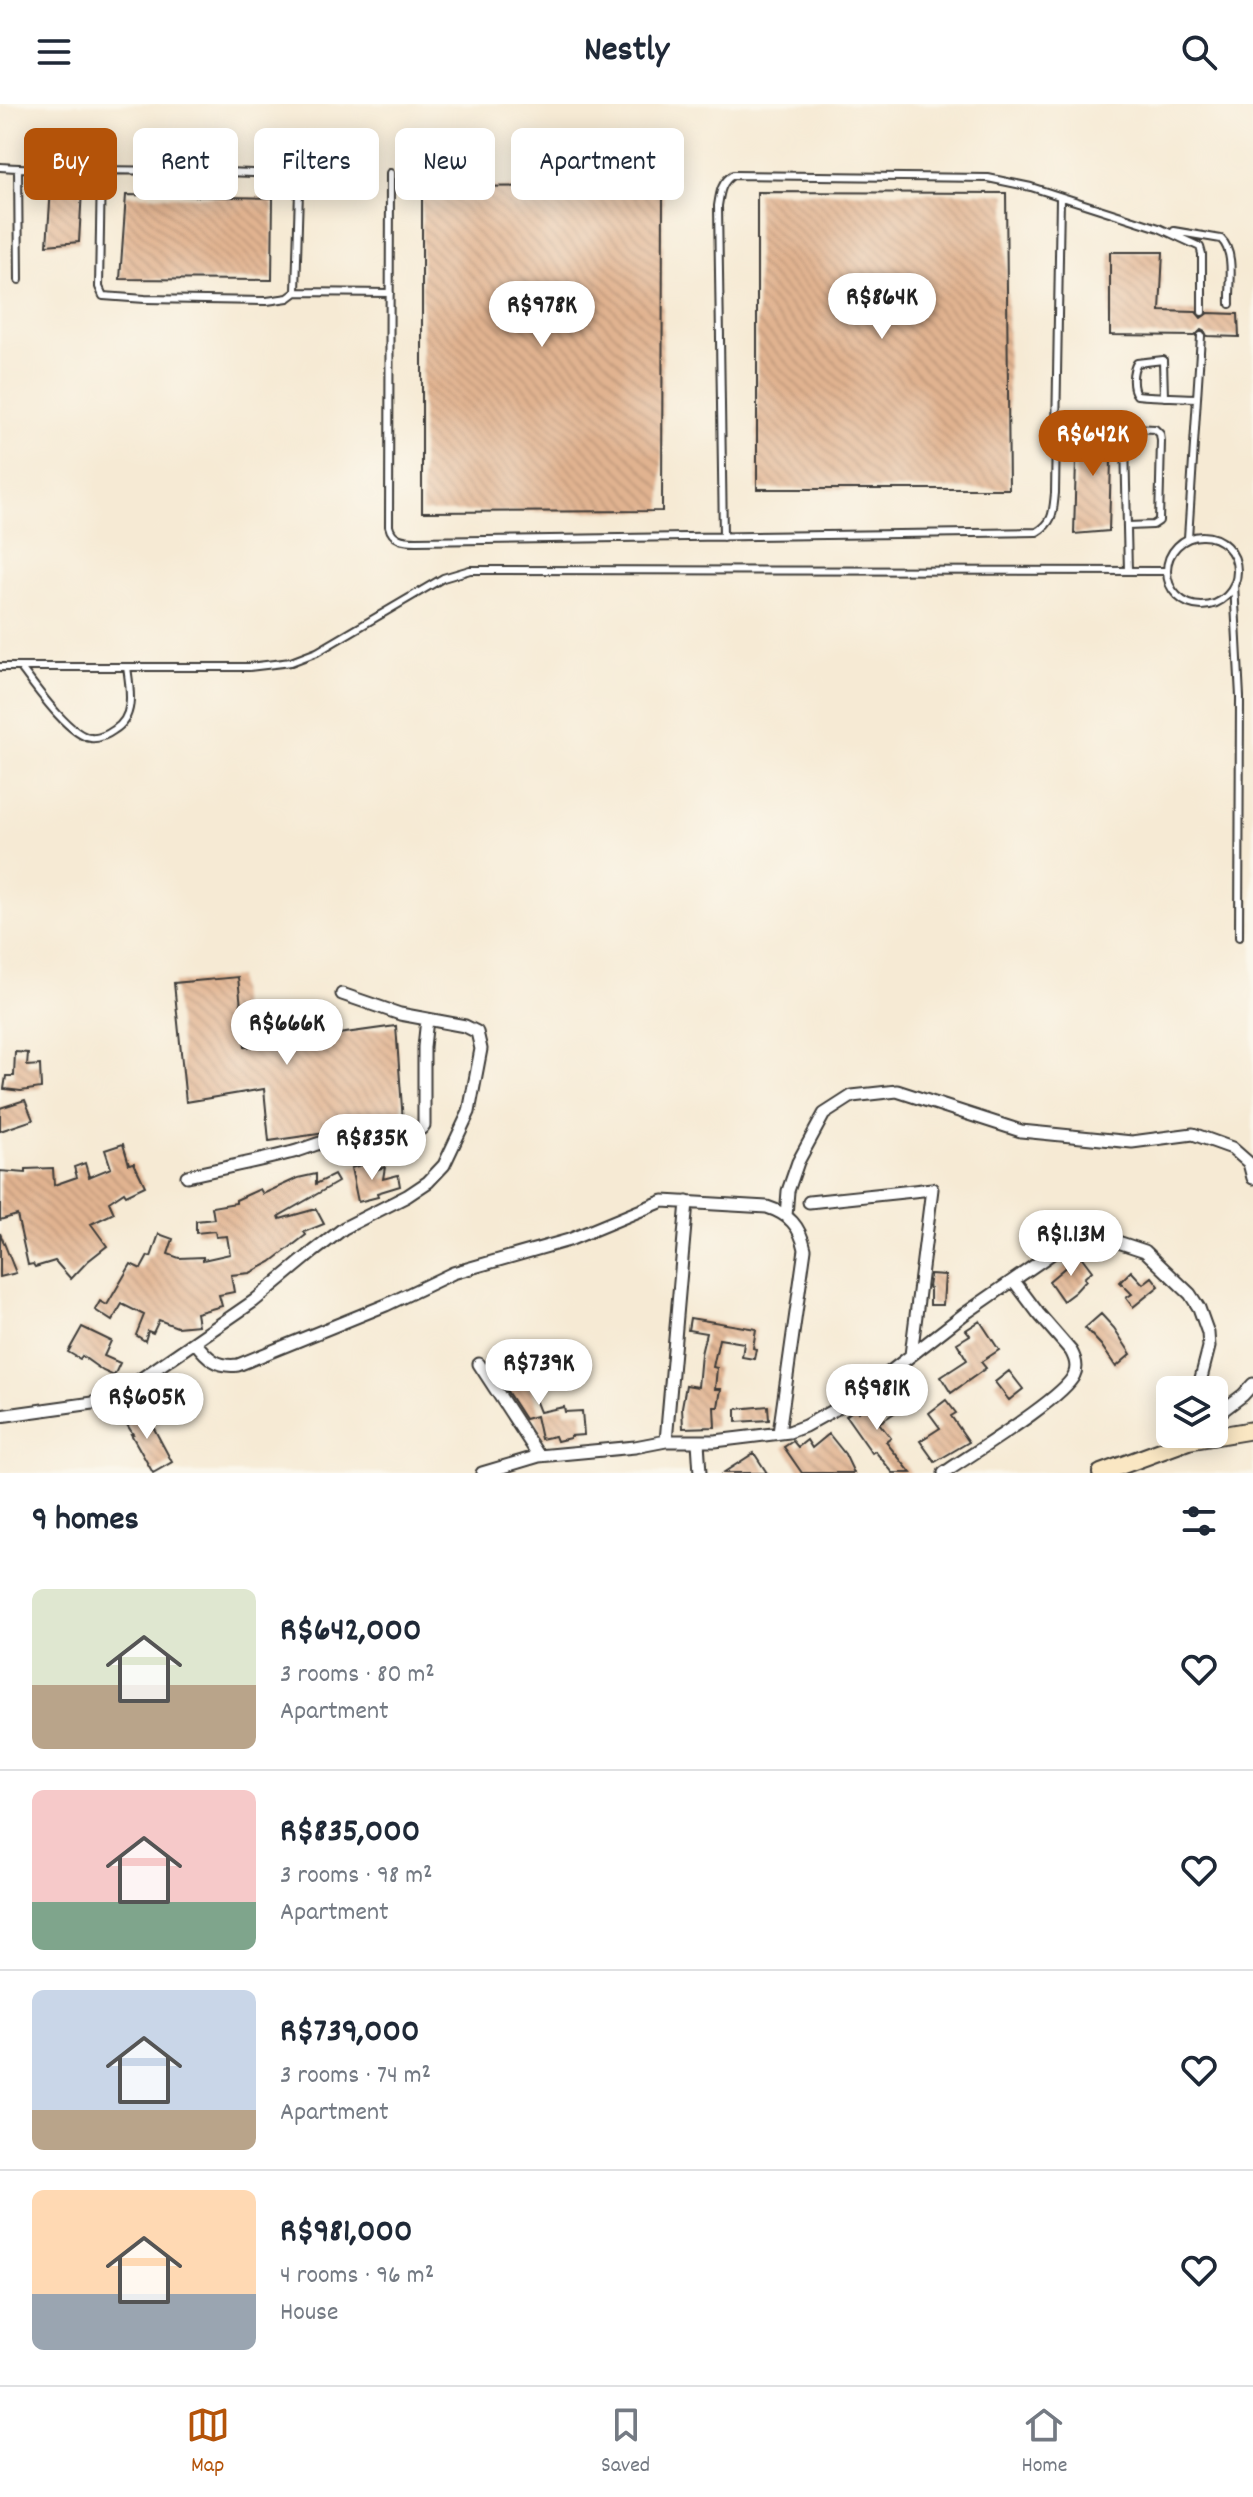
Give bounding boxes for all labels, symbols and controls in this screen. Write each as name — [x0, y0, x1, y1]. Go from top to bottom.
text: Nestly — [584, 26, 669, 78]
icon: menu — [32, 30, 76, 74]
icon: search — [1177, 30, 1221, 74]
chip: Buy — [24, 128, 117, 200]
chip: Rent — [133, 128, 238, 200]
chip: Filters — [254, 128, 379, 200]
chip: New — [395, 128, 495, 200]
chip: Apartment — [511, 128, 684, 200]
pin: R$864K — [817, 273, 947, 341]
text: R$864K — [846, 280, 918, 317]
pin: R$978K — [477, 281, 607, 349]
text: R$978K — [507, 288, 577, 325]
pin: R$642K — [1028, 410, 1158, 478]
text: R$642K — [1057, 417, 1129, 454]
pin: R$666K — [222, 999, 352, 1067]
text: R$666K — [249, 1006, 325, 1043]
pin: R$835K — [307, 1114, 437, 1182]
text: R$835K — [336, 1121, 408, 1158]
pin: R$1.13M — [997, 1210, 1145, 1278]
text: R$1.13M — [1037, 1217, 1105, 1254]
pin: R$739K — [474, 1339, 604, 1407]
text: R$739K — [503, 1346, 575, 1383]
pin: R$981K — [812, 1364, 942, 1432]
text: R$981K — [844, 1371, 910, 1408]
pin: R$605K — [82, 1373, 212, 1441]
map controls — [1156, 1376, 1228, 1448]
button: layers — [1156, 1376, 1228, 1448]
text: R$605K — [109, 1380, 185, 1417]
text: 9 homes — [32, 1497, 139, 1546]
icon: filters — [1177, 1499, 1221, 1543]
text: R$642,000 — [280, 1608, 421, 1657]
icon: home — [96, 1621, 192, 1717]
icon: heart — [1177, 1647, 1221, 1691]
text: 3 rooms · 80 m² — [280, 1657, 435, 1694]
text: Apartment — [280, 1694, 389, 1731]
text: R$835,000 — [280, 1809, 420, 1858]
icon: home — [96, 1822, 192, 1918]
icon: heart — [1177, 1848, 1221, 1892]
text: 3 rooms · 98 m² — [280, 1858, 433, 1895]
text: Apartment — [280, 1895, 389, 1932]
text: R$739,000 — [280, 2009, 420, 2058]
icon: home — [96, 2022, 192, 2118]
icon: heart — [1177, 2048, 1221, 2092]
text: 3 rooms · 74 m² — [280, 2058, 431, 2095]
text: Apartment — [280, 2095, 389, 2132]
text: R$981,000 — [280, 2209, 413, 2258]
icon: home — [96, 2222, 192, 2318]
icon: heart — [1177, 2248, 1221, 2292]
text: 4 rooms · 96 m² — [280, 2258, 434, 2295]
text: House — [280, 2295, 338, 2332]
tab: Map — [186, 2403, 230, 2482]
tab: Saved — [601, 2403, 650, 2482]
tab: Home — [1021, 2403, 1067, 2482]

